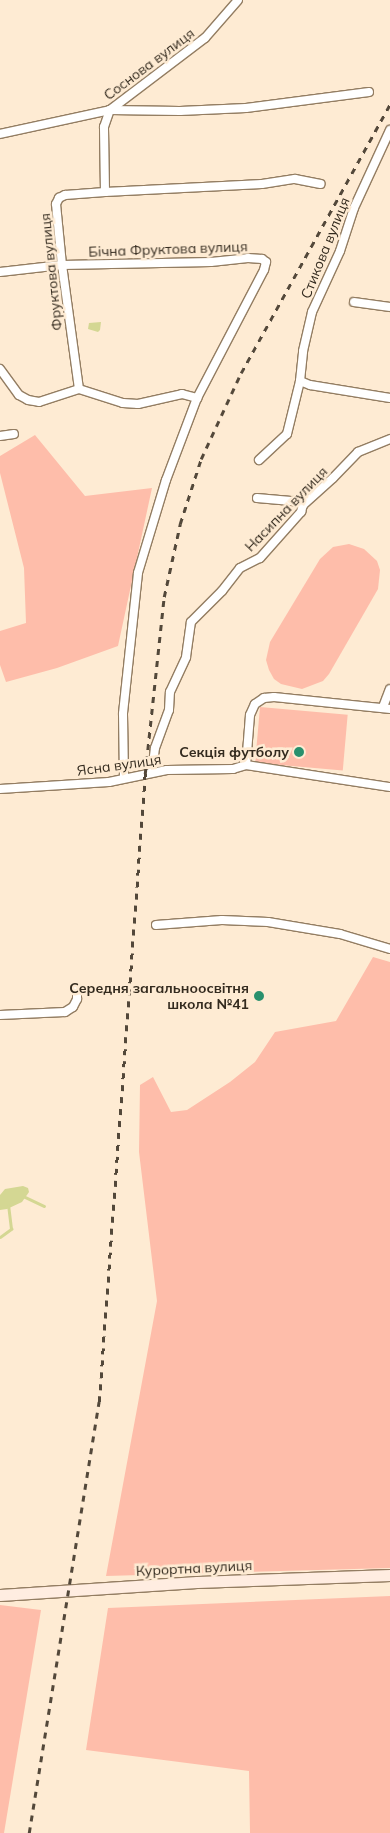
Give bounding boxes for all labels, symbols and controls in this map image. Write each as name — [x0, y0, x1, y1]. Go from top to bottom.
street label: Соснова вулиця — [100, 25, 198, 103]
street label: Стикова вулиця — [297, 195, 353, 301]
street label: Фруктова вулиця — [36, 212, 66, 332]
street label: Бічна Фруктова вулиця — [88, 238, 248, 260]
street label: Насипна вулиця — [241, 463, 331, 555]
place label: Секція футболу — [179, 744, 289, 760]
marker: Секція футболу — [293, 746, 305, 758]
street label: Ясна вулиця — [76, 751, 162, 779]
place label: Середня загальноосвітня школа №41 — [69, 980, 249, 1012]
marker: Середня загальноосвітня школа №41 — [253, 990, 265, 1002]
street label: Курортна вулиця — [135, 1557, 253, 1579]

